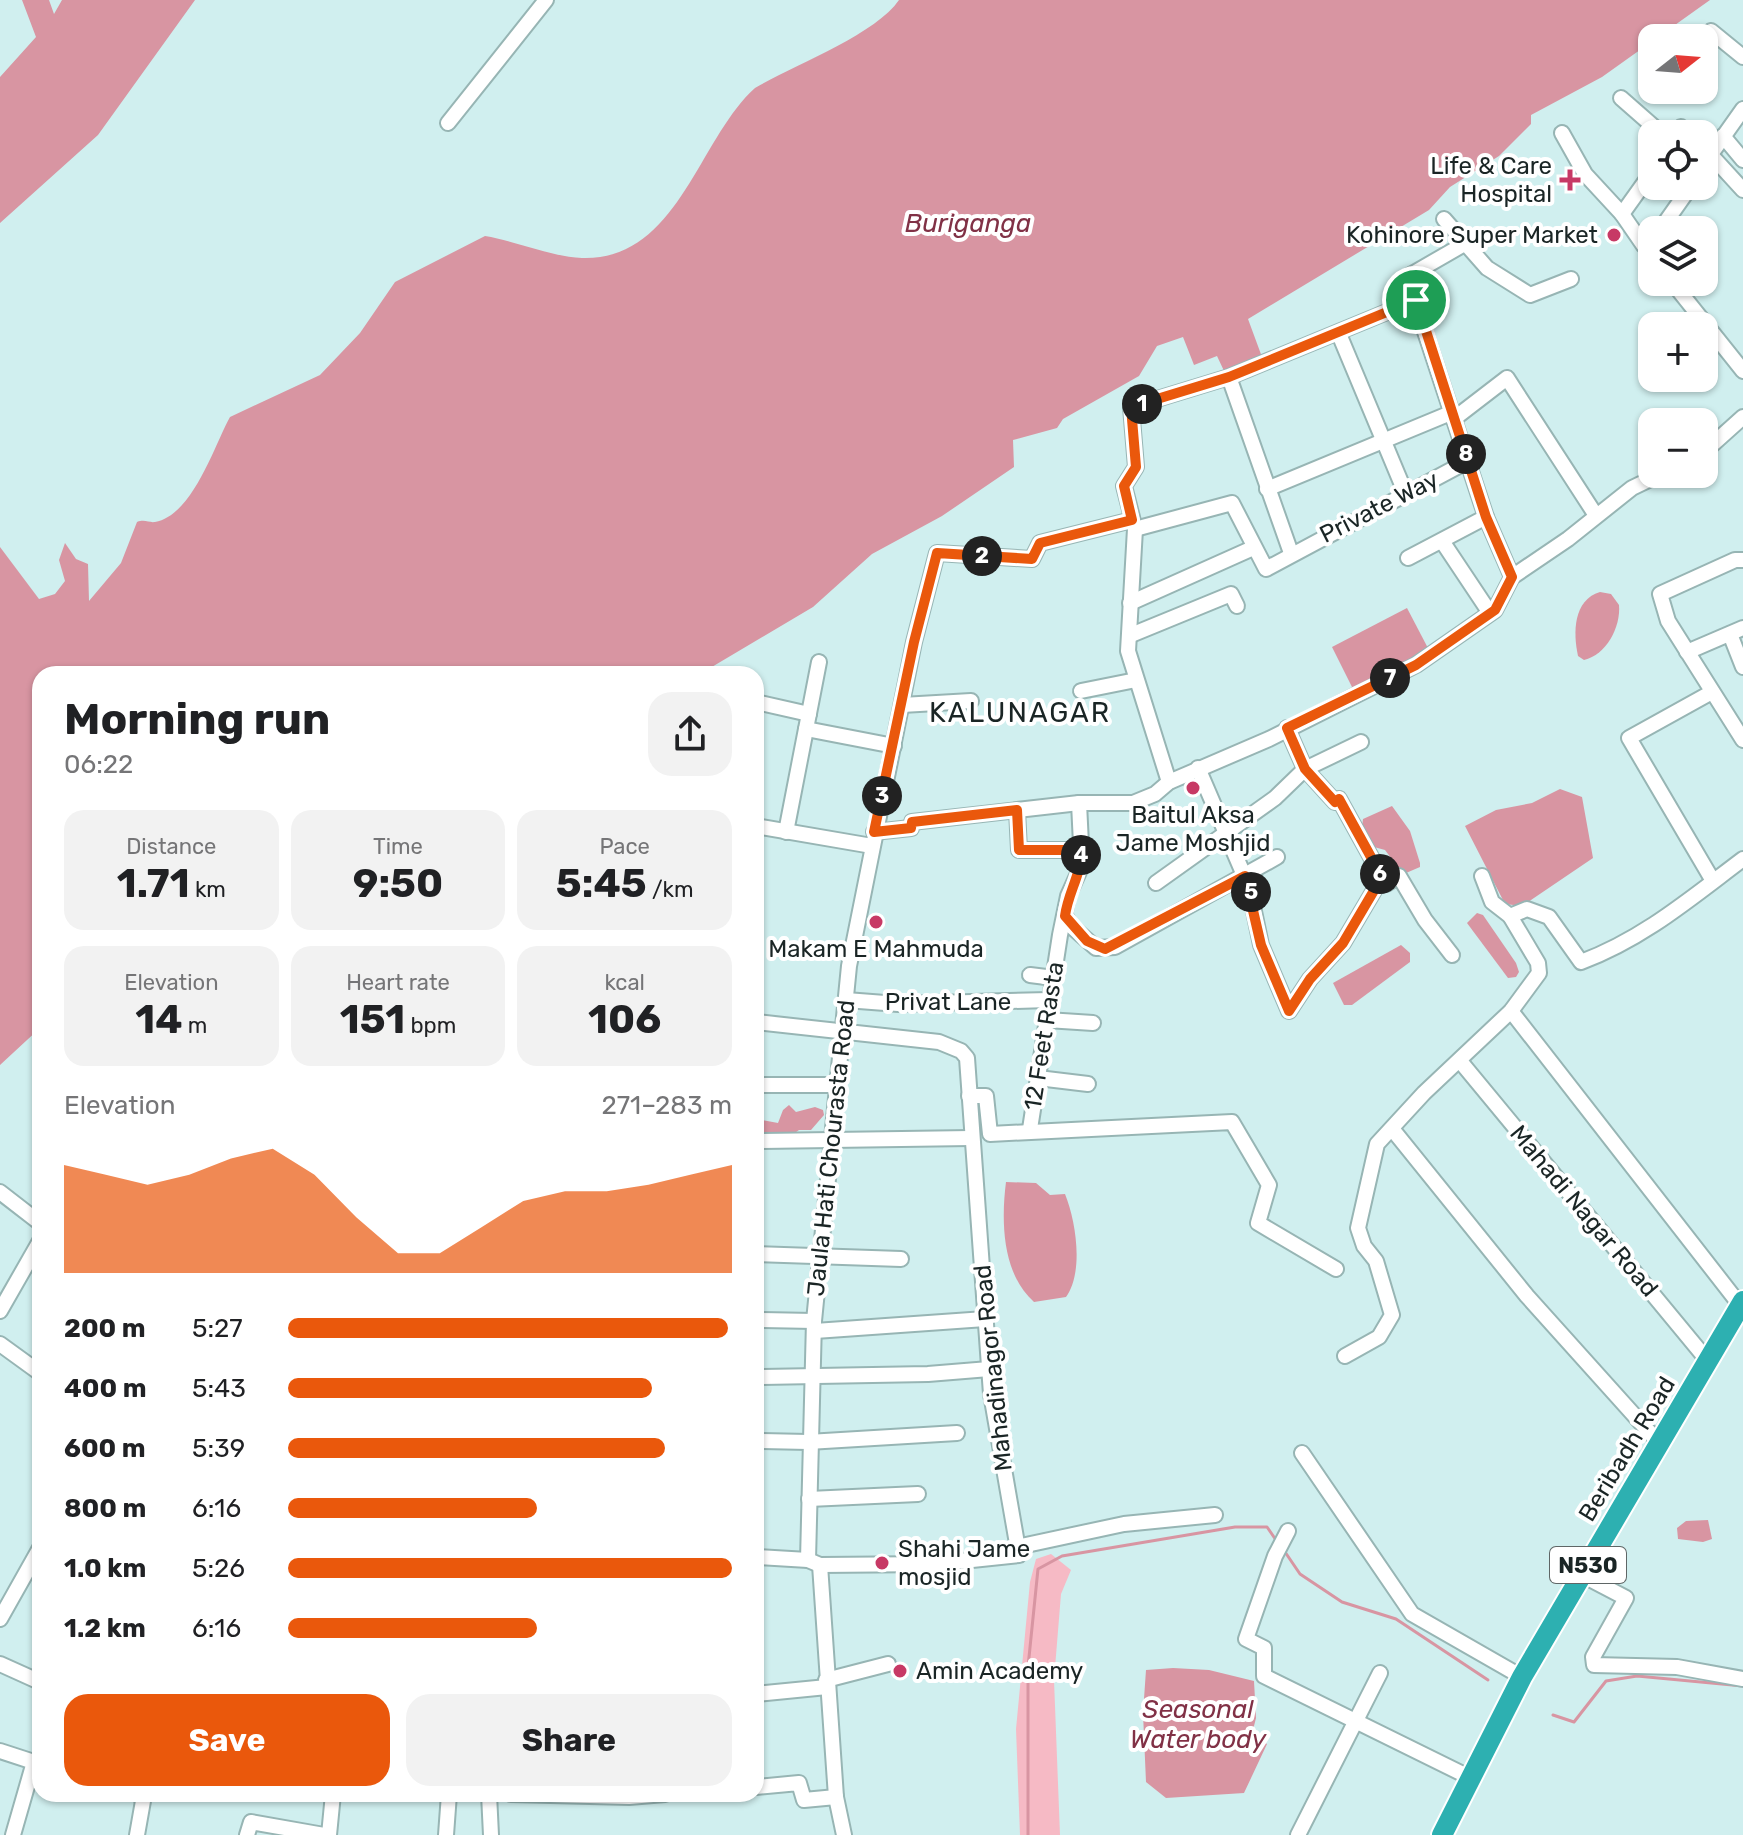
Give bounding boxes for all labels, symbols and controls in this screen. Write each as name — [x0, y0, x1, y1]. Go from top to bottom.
north arrow — [1638, 24, 1718, 104]
map controls — [1638, 24, 1718, 488]
button: locate — [1638, 120, 1718, 200]
place label: Life & Care Hospital — [1430, 152, 1552, 208]
marker: Life & Care Hospital — [1559, 169, 1581, 191]
water label: Buriganga — [905, 208, 1031, 239]
button: layers — [1638, 216, 1718, 296]
place label: Kohinore Super Market — [1346, 221, 1598, 249]
marker: Kohinore Super Market — [1605, 226, 1623, 244]
pin — [1382, 266, 1450, 334]
icon: arrive — [1394, 278, 1438, 322]
button: + — [1638, 312, 1718, 392]
pin: 1 — [1122, 384, 1162, 424]
text: 1 — [1137, 390, 1147, 417]
button: − — [1638, 408, 1718, 488]
pin: 8 — [1446, 434, 1486, 474]
text: 8 — [1459, 440, 1473, 467]
street label: Private Way — [1315, 465, 1443, 549]
pin: 2 — [962, 536, 1002, 576]
text: 2 — [975, 542, 989, 569]
pin: 7 — [1370, 658, 1410, 698]
text: 7 — [1384, 664, 1396, 691]
button: share — [648, 692, 732, 776]
text: Morning run — [64, 693, 330, 745]
district label: KALUNAGAR — [929, 696, 1111, 729]
text: 06:22 — [64, 749, 133, 780]
pin: 3 — [862, 776, 902, 816]
marker: Baitul Aksa Jame Moshjid — [1184, 779, 1202, 797]
text: 3 — [875, 782, 889, 809]
place label: Baitul Aksa Jame Moshjid — [1116, 801, 1270, 857]
text: Distance — [126, 833, 216, 860]
text: Time — [373, 833, 423, 860]
text: Pace — [599, 833, 650, 860]
pin: 4 — [1061, 835, 1101, 875]
text: 4 — [1073, 841, 1089, 868]
pin: 6 — [1360, 854, 1400, 894]
text: 1.71 — [117, 860, 190, 907]
text: 9:50 — [353, 860, 443, 907]
text: 5:45 — [556, 860, 647, 907]
text: 6 — [1373, 860, 1387, 887]
pin: 5 — [1231, 872, 1271, 912]
text: km — [190, 876, 226, 903]
text: /km — [647, 876, 693, 903]
text: 5 — [1244, 878, 1258, 905]
marker: Makam E Mahmuda — [867, 913, 885, 931]
place label: Makam E Mahmuda — [768, 935, 984, 963]
street label: 12 Feet Rasta — [1018, 960, 1070, 1112]
text: Elevation — [124, 969, 218, 996]
text: Heart rate — [346, 969, 450, 996]
text: kcal — [604, 969, 645, 996]
street label: Privat Lane — [885, 988, 1011, 1016]
text: 14 — [135, 996, 182, 1043]
text: 151 — [340, 996, 405, 1043]
text: 106 — [588, 996, 661, 1043]
street label: Jaula Hati Chourasta Road — [802, 998, 860, 1298]
text: m — [182, 1012, 207, 1039]
text: bpm — [405, 1012, 456, 1039]
text: Elevation — [64, 1090, 175, 1121]
text: 271–283 m — [601, 1090, 732, 1121]
street label: Mahadi Nagar Road — [1504, 1120, 1664, 1302]
street label: Mahadinagor Road — [968, 1263, 1018, 1473]
text: 200 m — [64, 1313, 146, 1344]
text: 5:27 — [192, 1313, 243, 1344]
street label: Beribadh Road — [1573, 1372, 1681, 1526]
text: 400 m — [64, 1373, 146, 1404]
text: 5:43 — [192, 1373, 246, 1404]
text: 600 m — [64, 1433, 146, 1464]
text: 5:39 — [192, 1433, 245, 1464]
text: 800 m — [64, 1493, 146, 1524]
text: 6:16 — [192, 1493, 241, 1524]
place label: Shahi Jame mosjid — [898, 1535, 1030, 1591]
road number: N530 — [1550, 1547, 1626, 1583]
text: 1.0 km — [64, 1553, 146, 1584]
text: 5:26 — [192, 1553, 245, 1584]
marker: Shahi Jame mosjid — [873, 1554, 891, 1572]
text: 1.2 km — [64, 1613, 146, 1644]
text: 6:16 — [192, 1613, 241, 1644]
place label: Amin Academy — [916, 1657, 1083, 1685]
marker: Amin Academy — [891, 1662, 909, 1680]
button: Save — [64, 1694, 390, 1786]
button: Share — [406, 1694, 732, 1786]
water label: Seasonal Water body — [1130, 1694, 1267, 1755]

